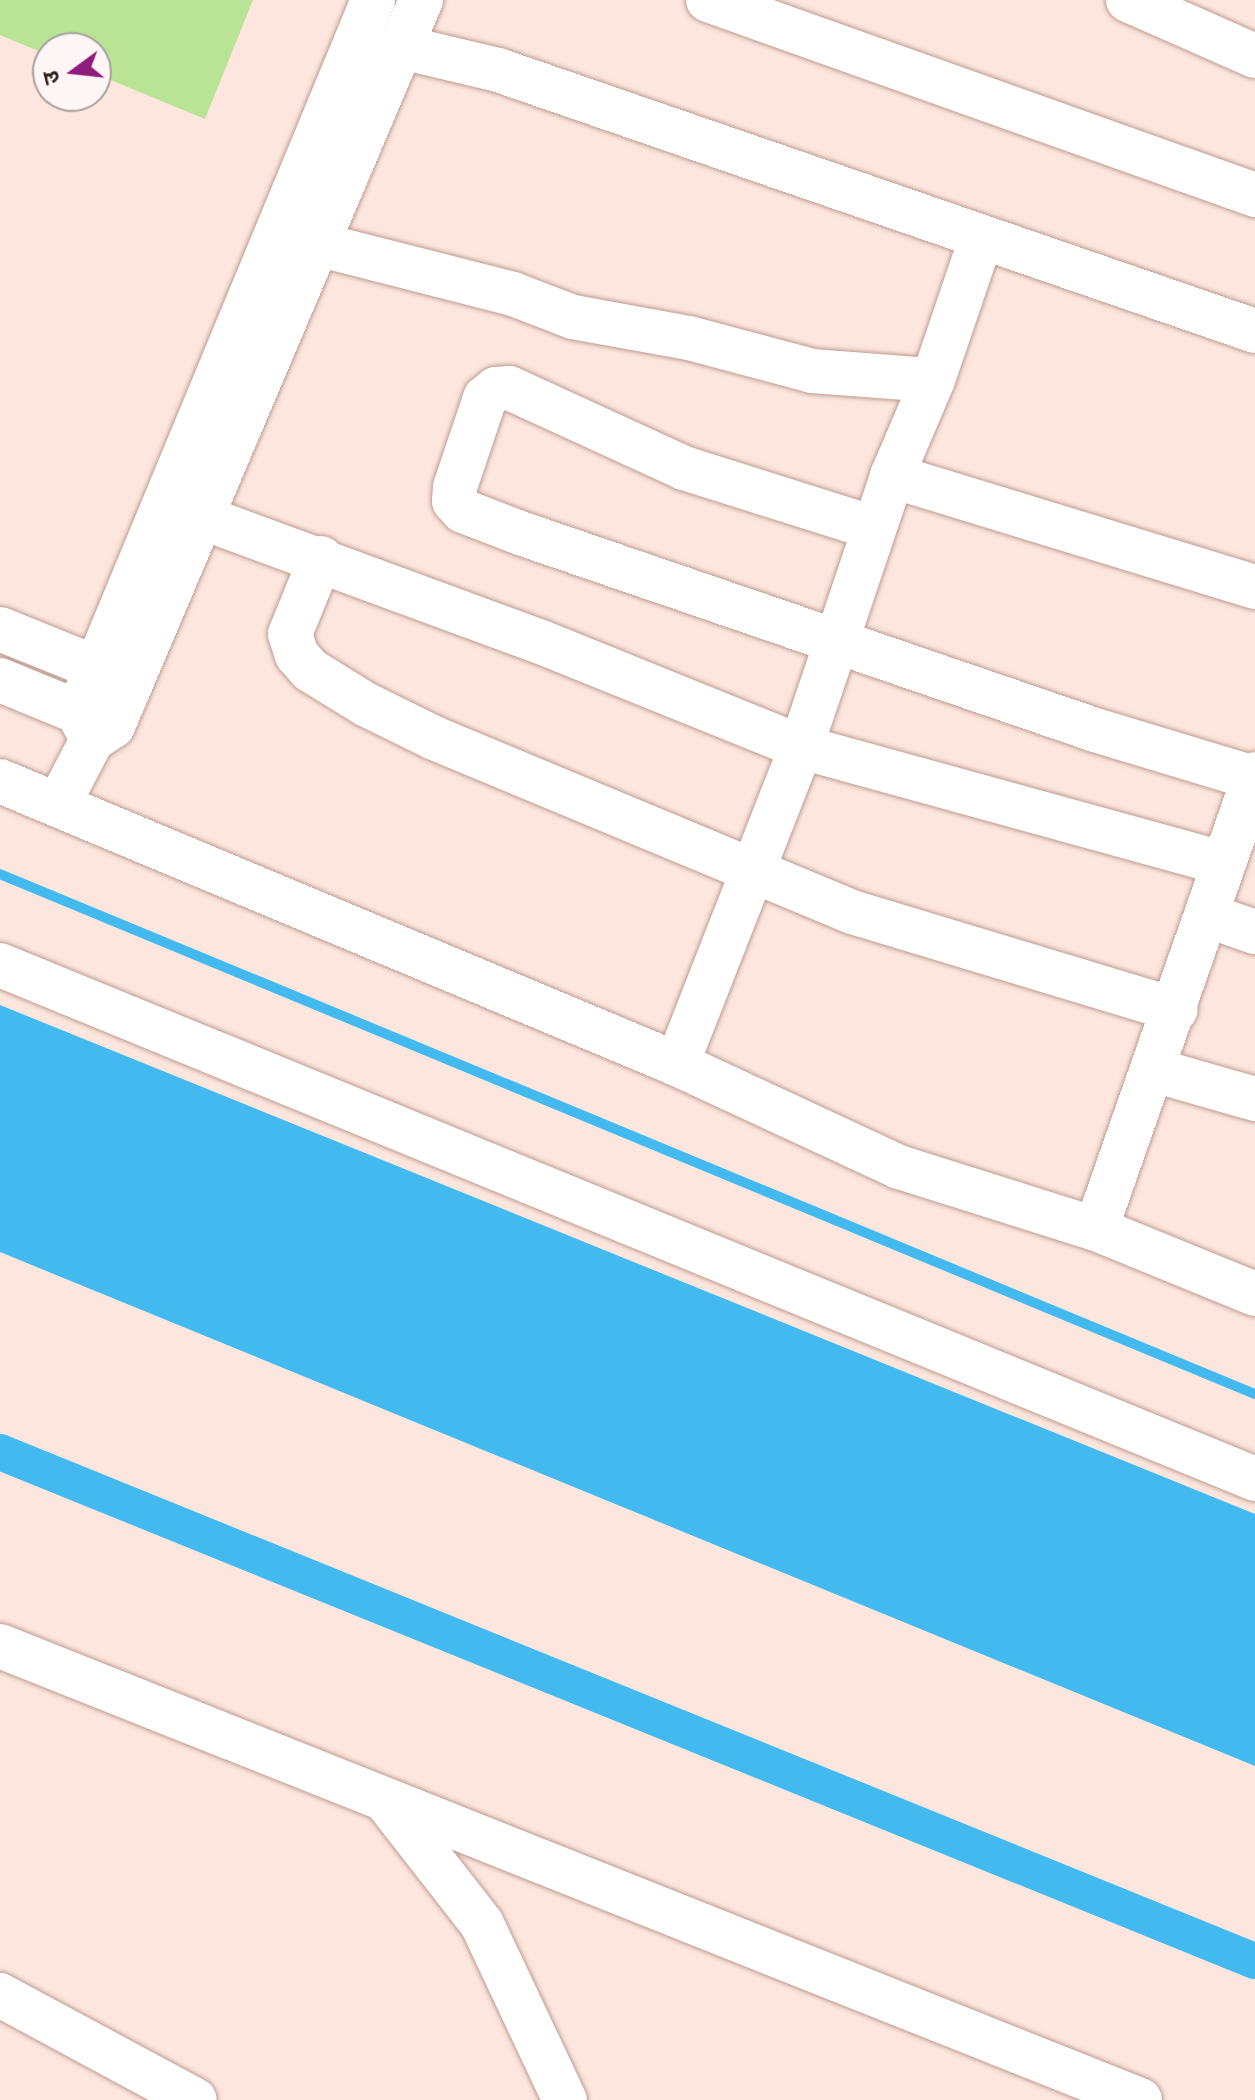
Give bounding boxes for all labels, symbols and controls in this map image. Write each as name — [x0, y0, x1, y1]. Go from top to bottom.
north arrow — [32, 32, 112, 112]
text: उ — [37, 68, 64, 87]

